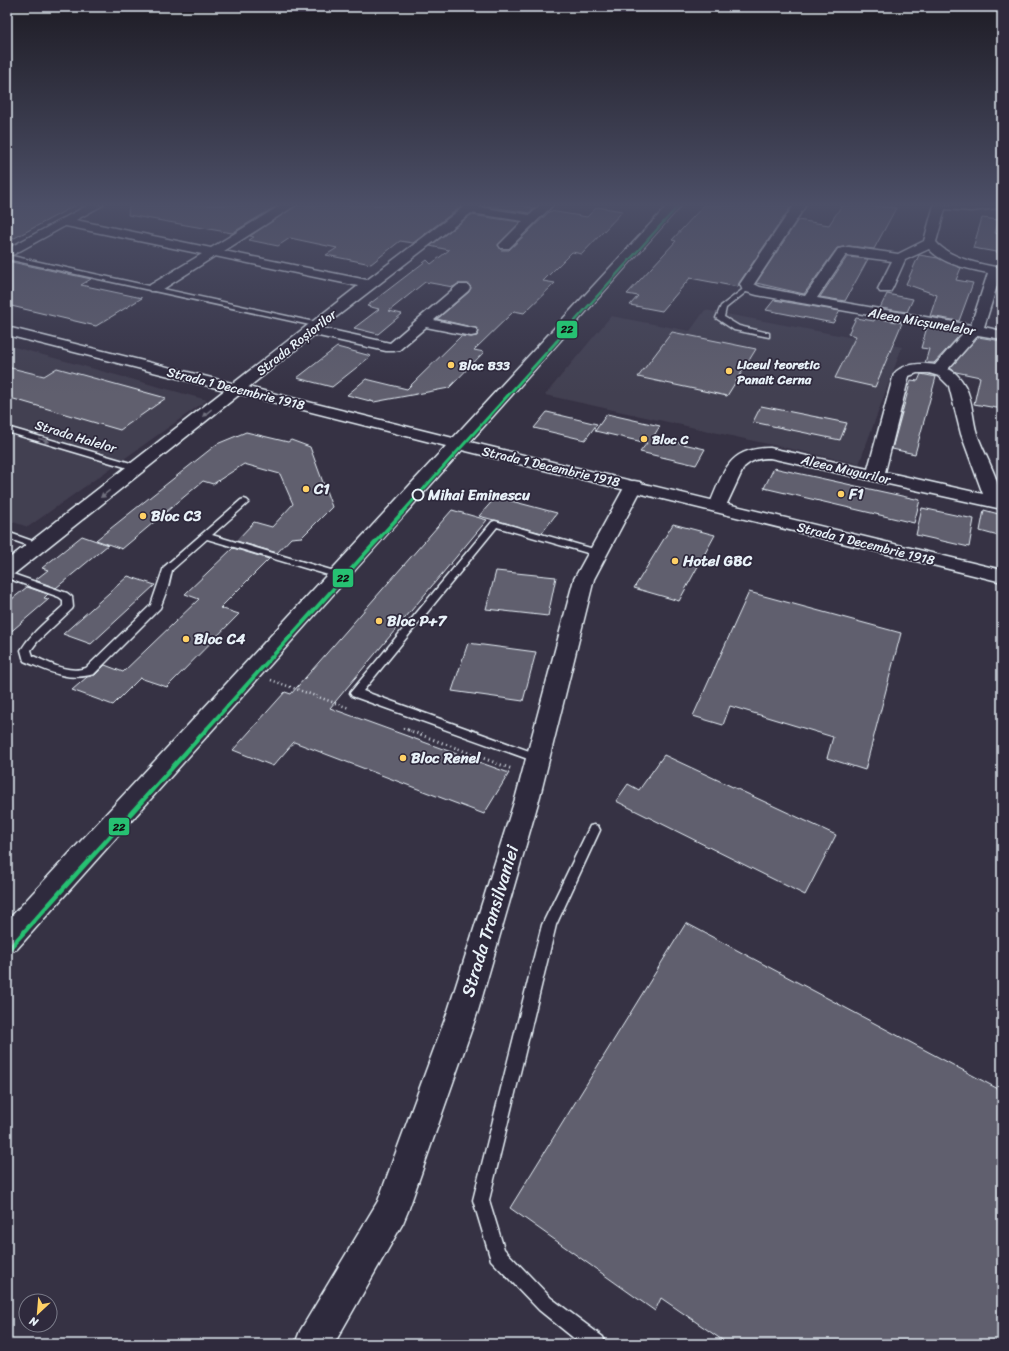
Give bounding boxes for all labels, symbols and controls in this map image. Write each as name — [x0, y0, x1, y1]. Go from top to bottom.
street label: Aleea Micșunelelor — [866, 301, 978, 342]
street label: Strada Roșiorilor — [251, 303, 342, 381]
line badge: 22 — [556, 320, 578, 339]
text: 22 — [560, 320, 574, 339]
place label: Liceul teoretic Panait Cerna — [737, 353, 820, 391]
place label: Bloc B33 — [459, 354, 511, 377]
street label: Strada 1 Decembrie 1918 — [165, 360, 307, 417]
marker: Bloc B33 — [446, 360, 456, 370]
marker: Liceul teoretic Panait Cerna — [724, 366, 734, 376]
one-way arrow — [202, 408, 212, 417]
street label: Strada Halelor — [32, 413, 120, 460]
place label: Bloc C — [652, 428, 689, 451]
marker: Bloc C — [639, 434, 649, 444]
one-way arrow — [39, 437, 51, 443]
street label: Strada 1 Decembrie 1918 — [480, 439, 622, 494]
street label: Aleea Mugurilor — [798, 448, 894, 491]
place label: C1 — [313, 476, 330, 502]
place label: F1 — [848, 481, 864, 507]
place label: Mihai Eminescu — [427, 482, 531, 508]
marker: C1 — [301, 484, 311, 494]
marker: Mihai Eminescu — [411, 488, 425, 502]
marker: F1 — [836, 489, 846, 499]
one-way arrow — [100, 490, 111, 498]
place label: Bloc C3 — [151, 503, 202, 529]
marker: Bloc C3 — [138, 511, 148, 521]
street label: Strada 1 Decembrie 1918 — [795, 515, 937, 572]
place label: Hotel GBC — [682, 548, 753, 574]
marker: Hotel GBC — [670, 556, 680, 566]
line badge: 22 — [332, 568, 354, 588]
text: 22 — [336, 569, 350, 588]
place label: Bloc P+7 — [387, 608, 448, 634]
marker: Bloc P+7 — [374, 616, 384, 626]
place label: Bloc C4 — [194, 626, 246, 652]
marker: Bloc C4 — [181, 634, 191, 644]
place label: Bloc Renel — [411, 745, 481, 771]
marker: Bloc Renel — [398, 753, 408, 763]
line badge: 22 — [108, 817, 130, 836]
text: 22 — [112, 818, 126, 837]
street label: Strada Transilvaniei — [452, 840, 529, 1001]
north arrow — [18, 1293, 58, 1333]
text: N — [26, 1311, 42, 1332]

